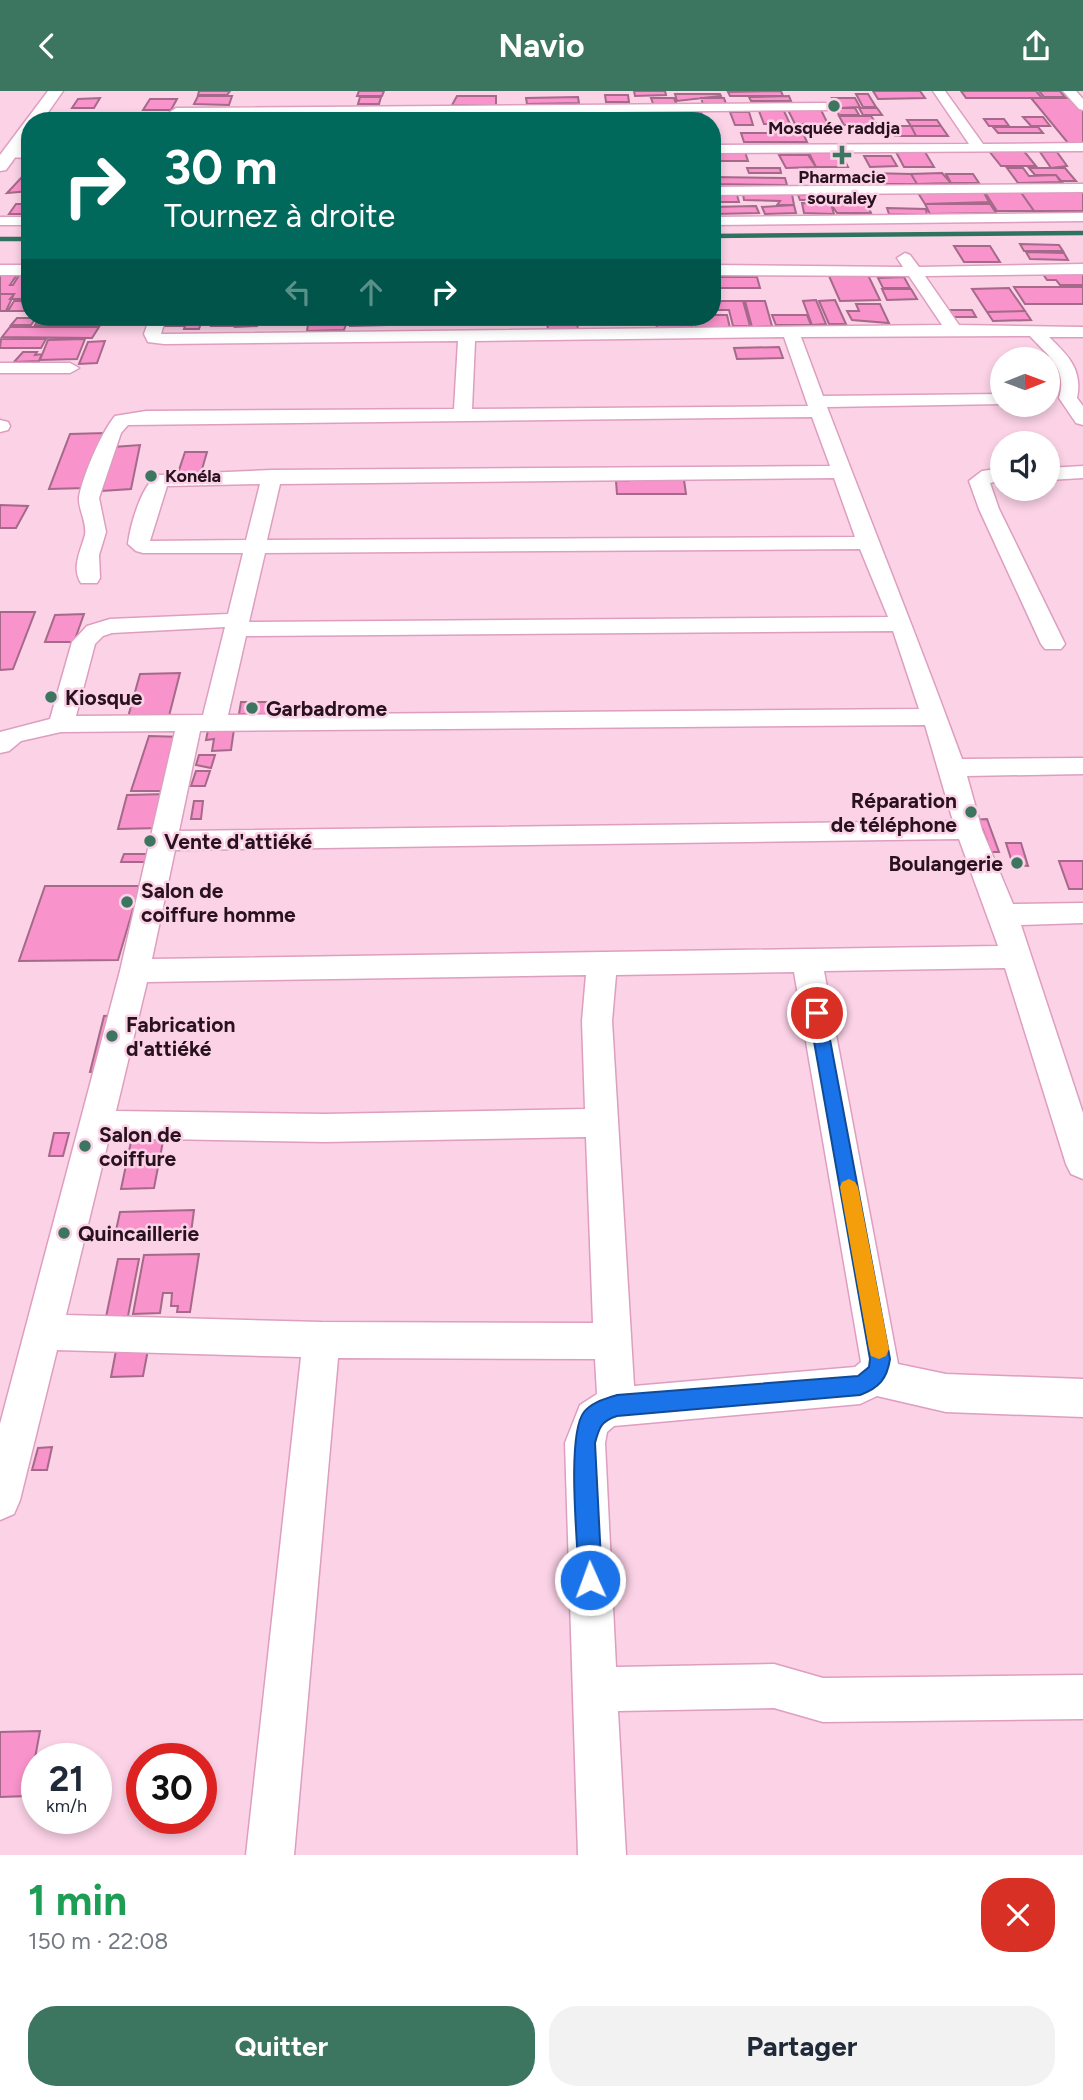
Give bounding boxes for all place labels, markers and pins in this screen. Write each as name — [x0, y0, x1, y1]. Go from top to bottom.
marker: Mosquée raddja — [826, 98, 842, 114]
place label: Mosquée raddja — [768, 117, 900, 139]
marker: Pharmacie souraley — [834, 147, 850, 163]
place label: Pharmacie souraley — [798, 166, 886, 209]
place label: Konéla — [165, 465, 221, 487]
marker: Konéla — [143, 468, 159, 484]
place label: Kiosque — [65, 685, 143, 710]
marker: Kiosque — [43, 689, 59, 705]
place label: Garbadrome — [266, 696, 387, 721]
marker: Garbadrome — [244, 700, 260, 716]
place label: Réparation de téléphone — [831, 788, 957, 837]
marker: Réparation de téléphone — [963, 804, 979, 820]
place label: Vente d'attiéké — [164, 829, 312, 854]
marker: Vente d'attiéké — [142, 833, 158, 849]
place label: Boulangerie — [888, 851, 1003, 876]
marker: Boulangerie — [1009, 855, 1025, 871]
place label: Salon de coiffure homme — [141, 878, 296, 927]
marker: Salon de coiffure homme — [119, 894, 135, 910]
pin — [787, 983, 847, 1043]
place label: Fabrication d'attiéké — [126, 1012, 235, 1061]
marker: Fabrication d'attiéké — [104, 1028, 120, 1044]
place label: Salon de coiffure — [99, 1122, 182, 1171]
marker: Salon de coiffure — [77, 1138, 93, 1154]
place label: Quincaillerie — [78, 1221, 200, 1246]
marker: Quincaillerie — [56, 1225, 72, 1241]

